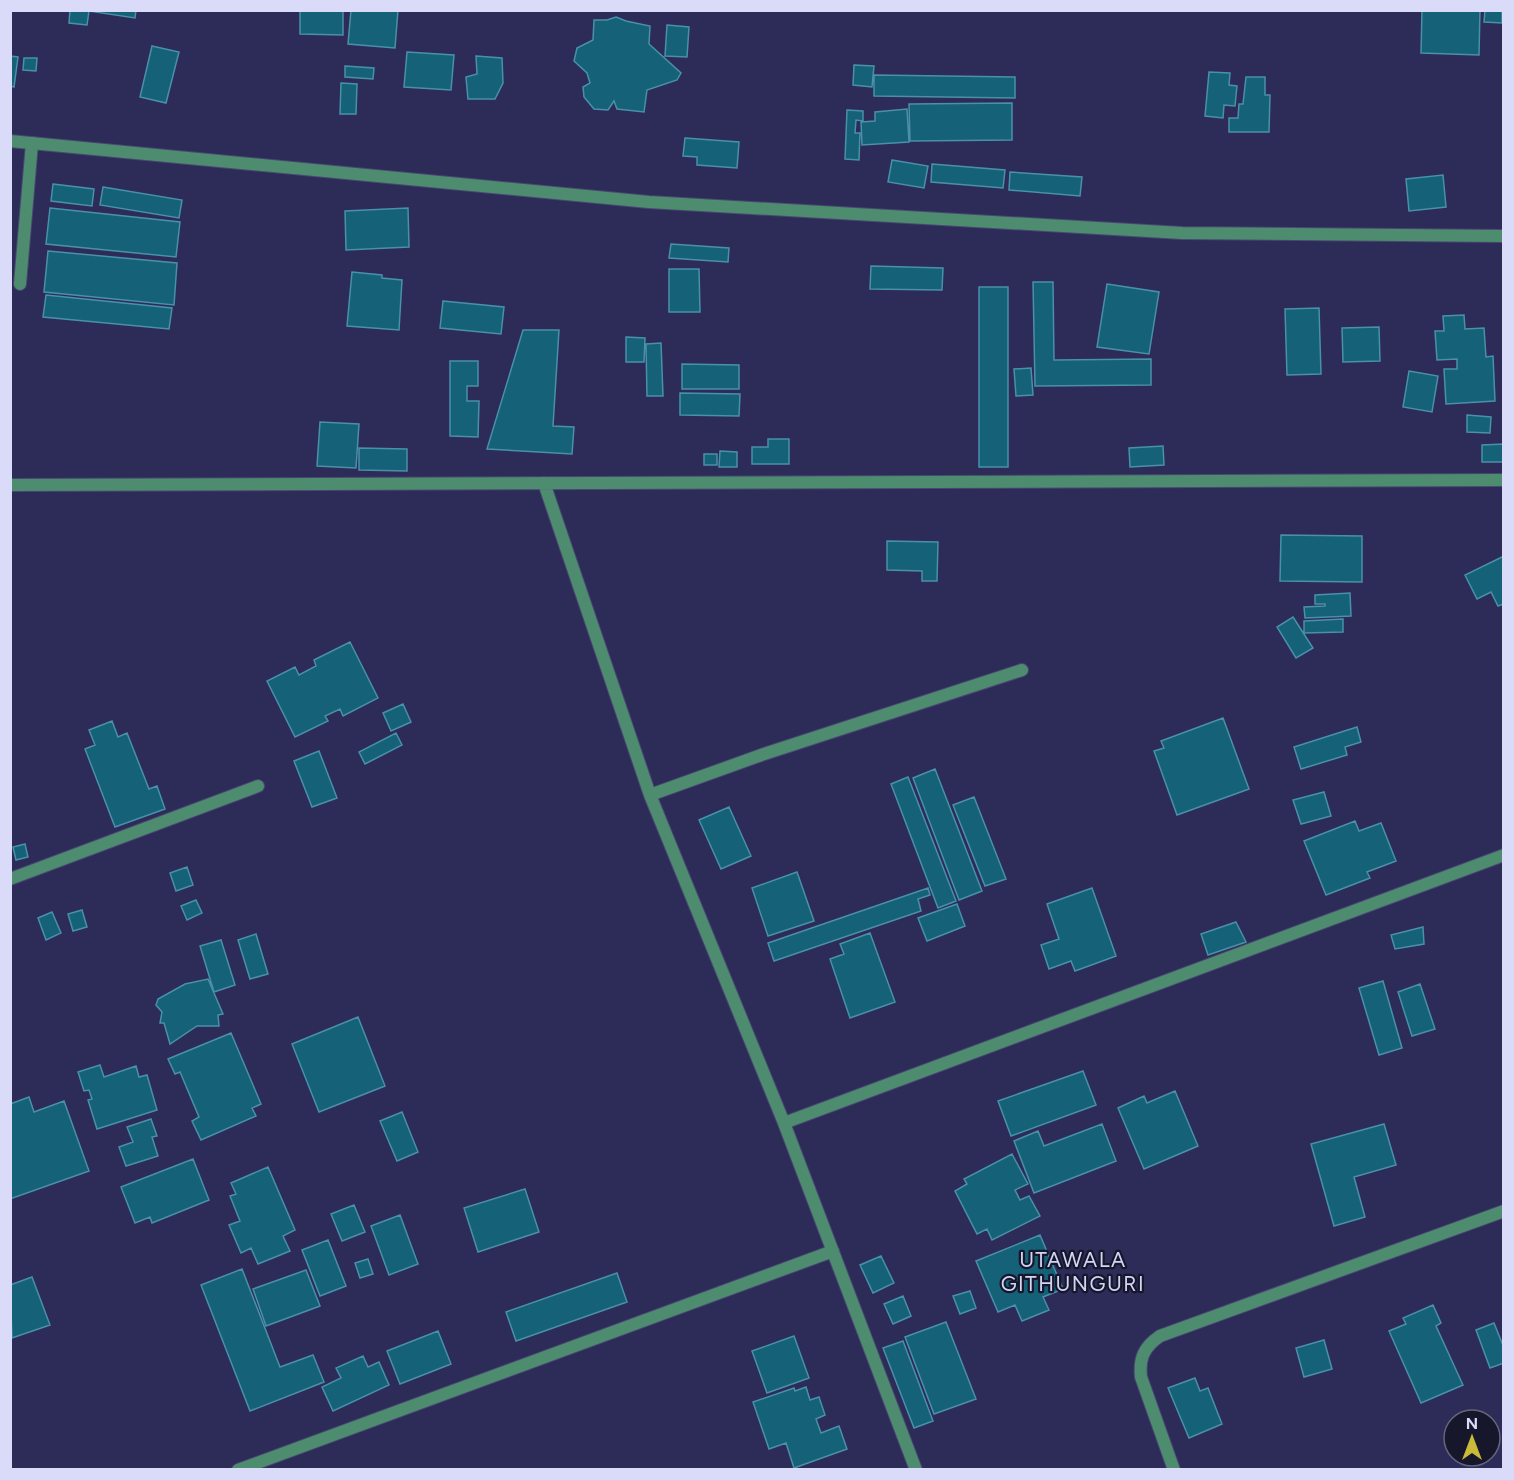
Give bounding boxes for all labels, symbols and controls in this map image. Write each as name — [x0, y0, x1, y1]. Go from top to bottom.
district label: UTAWALA GITHUNGURI — [1001, 1247, 1145, 1296]
north arrow — [1442, 1408, 1502, 1468]
text: N — [1466, 1414, 1478, 1433]

